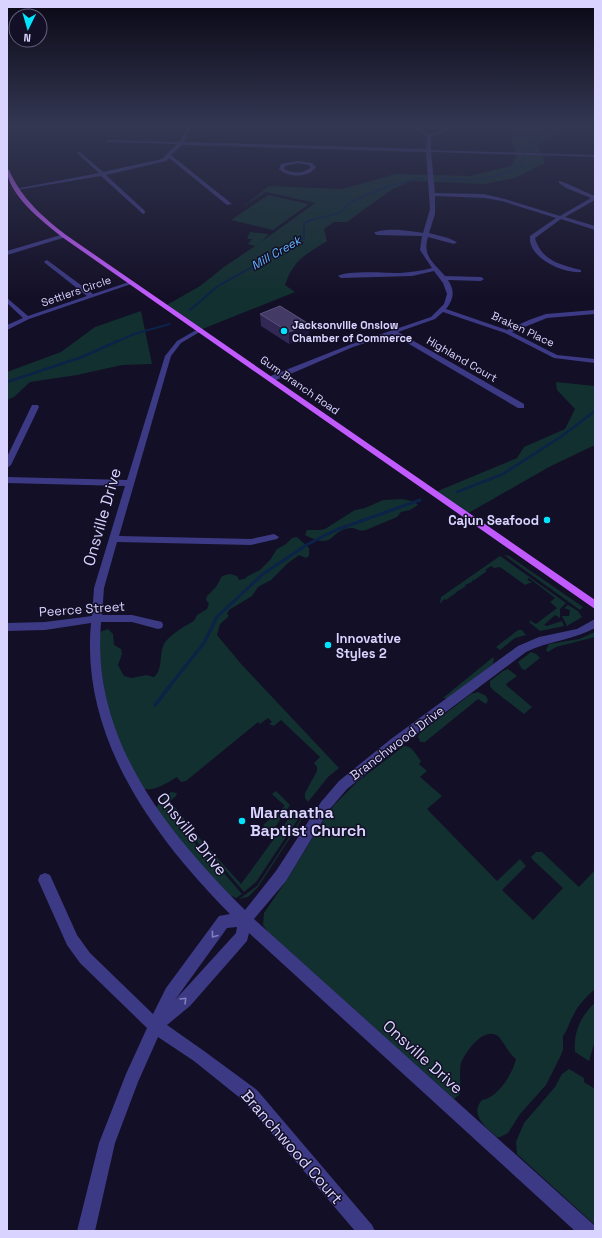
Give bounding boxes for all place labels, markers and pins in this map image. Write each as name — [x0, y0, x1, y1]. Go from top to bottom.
place label: Jacksonville Onslow Chamber of Commerce — [292, 318, 412, 345]
marker: Jacksonville Onslow Chamber of Commerce — [279, 326, 289, 336]
place label: Cajun Seafood — [448, 512, 539, 529]
marker: Cajun Seafood — [542, 515, 552, 525]
place label: Innovative Styles 2 — [336, 630, 401, 662]
marker: Innovative Styles 2 — [323, 640, 333, 650]
place label: Maranatha Baptist Church — [250, 802, 366, 841]
marker: Maranatha Baptist Church — [237, 816, 247, 826]

